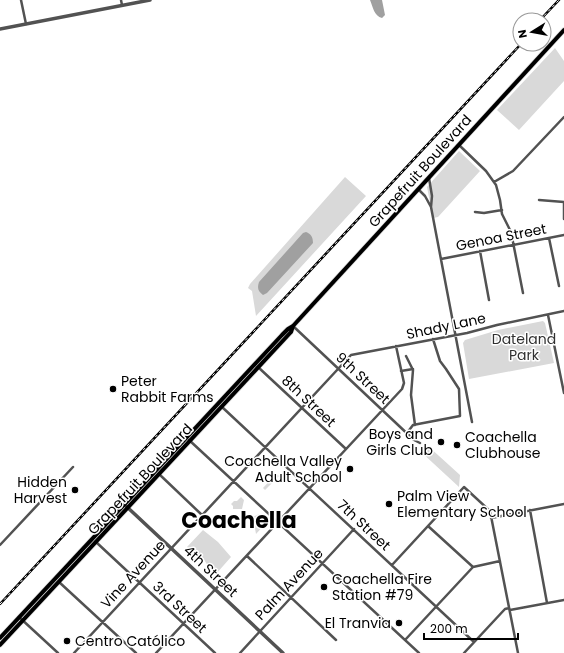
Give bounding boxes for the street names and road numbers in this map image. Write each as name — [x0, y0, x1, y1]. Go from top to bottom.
street label: Grapefruit Boulevard — [364, 110, 476, 232]
street label: Genoa Street — [454, 218, 548, 256]
street label: Shady Lane — [404, 308, 488, 344]
street label: 9th Street — [331, 348, 395, 408]
street label: 8th Street — [277, 371, 341, 431]
street label: Grapefruit Boulevard — [83, 419, 197, 539]
street label: 7th Street — [333, 495, 395, 555]
street label: Vine Avenue — [96, 535, 170, 613]
street label: 4th Street — [179, 541, 243, 601]
street label: Palm Avenue — [250, 543, 328, 624]
street label: 3rd Street — [148, 577, 212, 637]

